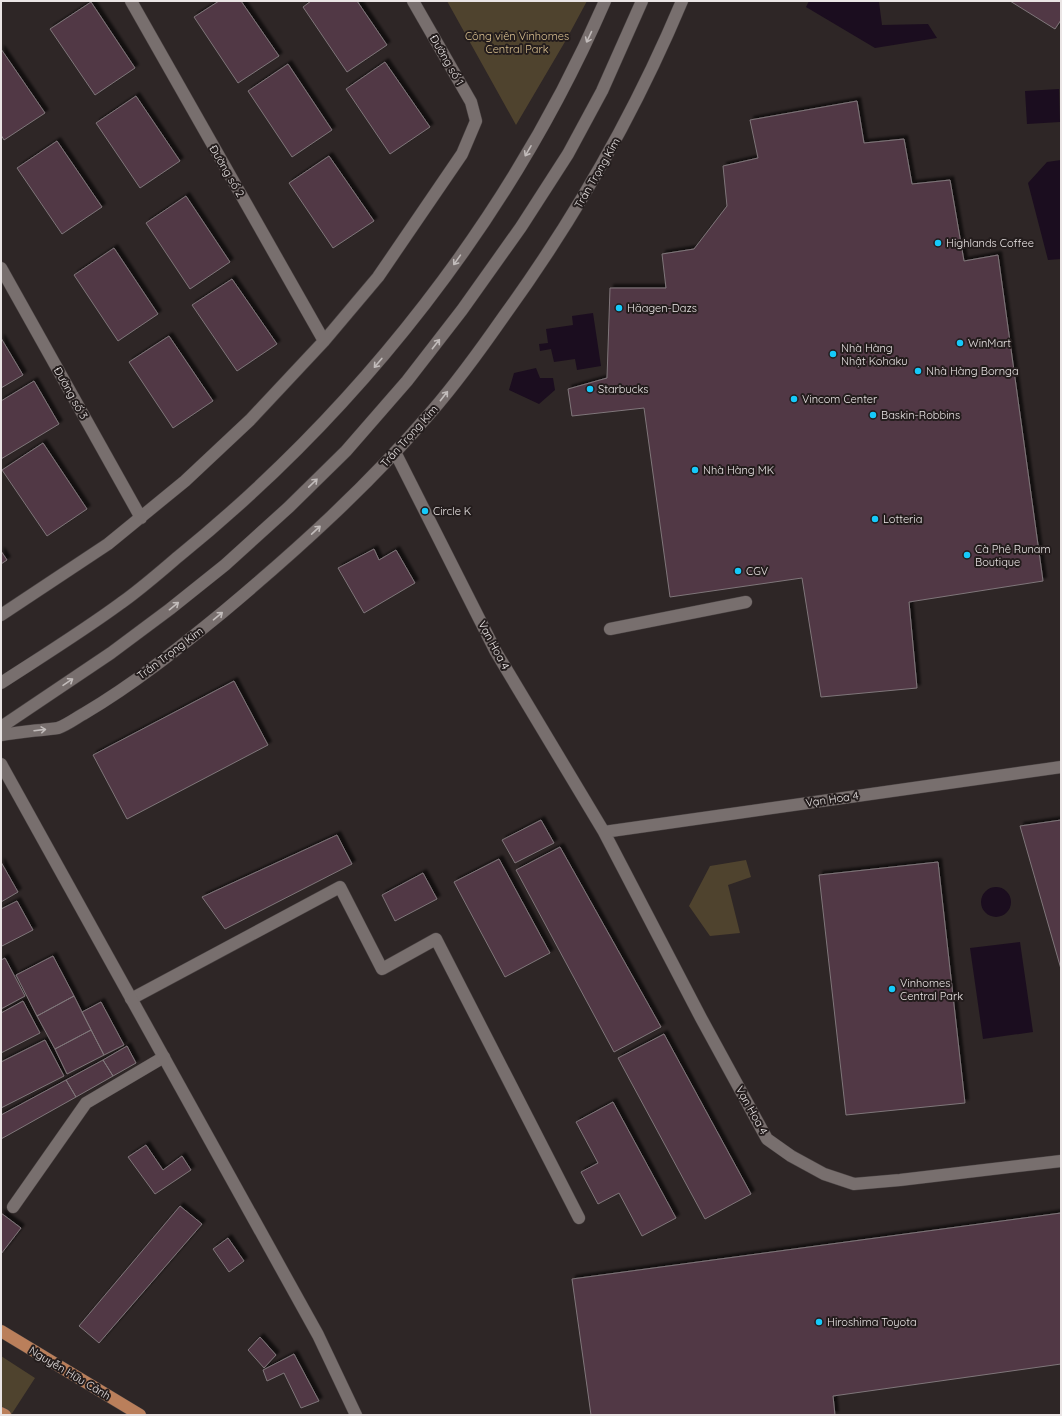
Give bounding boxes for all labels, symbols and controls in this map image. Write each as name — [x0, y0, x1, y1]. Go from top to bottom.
park label: Công viên Vinhomes Central Park — [465, 29, 569, 56]
one-way arrow — [585, 30, 592, 42]
street label: Đường số 1 — [427, 32, 467, 88]
street label: Trần Trọng Kim — [571, 135, 623, 211]
street label: Đường số 2 — [206, 142, 248, 200]
one-way arrow — [523, 145, 531, 157]
place label: Highlands Coffee — [946, 236, 1034, 250]
marker: Highlands Coffee — [933, 238, 943, 248]
one-way arrow — [453, 255, 461, 266]
place label: Häagen-Dazs — [627, 301, 697, 315]
marker: Häagen-Dazs — [614, 303, 624, 313]
place label: WinMart — [968, 336, 1011, 350]
one-way arrow — [432, 338, 440, 349]
marker: WinMart — [955, 338, 965, 348]
place label: Nhà Hàng Nhật Kohaku — [841, 341, 908, 368]
marker: Nhà Hàng Nhật Kohaku — [828, 349, 838, 359]
one-way arrow — [374, 358, 382, 369]
street label: Đường số 3 — [51, 364, 91, 422]
place label: Nhà Hàng Bornga — [926, 364, 1019, 378]
marker: Nhà Hàng Bornga — [913, 366, 923, 376]
place label: Starbucks — [598, 382, 648, 396]
marker: Starbucks — [585, 384, 595, 394]
one-way arrow — [440, 391, 448, 402]
place label: Vincom Center — [802, 392, 878, 406]
marker: Vincom Center — [789, 394, 799, 404]
street label: Trần Trọng Kim — [377, 402, 441, 470]
place label: Baskin-Robbins — [881, 408, 960, 422]
marker: Baskin-Robbins — [868, 410, 878, 420]
place label: Nhà Hàng MK — [703, 463, 774, 477]
marker: Nhà Hàng MK — [690, 465, 700, 475]
one-way arrow — [308, 478, 318, 488]
place label: Circle K — [433, 504, 471, 518]
marker: Circle K — [420, 506, 430, 516]
place label: Lotteria — [883, 512, 922, 526]
marker: Lotteria — [870, 514, 880, 524]
one-way arrow — [311, 526, 321, 535]
place label: Cà Phê Runam Boutique — [975, 542, 1050, 569]
marker: Cà Phê Runam Boutique — [962, 550, 972, 560]
place label: CGV — [746, 564, 768, 578]
marker: CGV — [733, 566, 743, 576]
one-way arrow — [168, 602, 179, 610]
one-way arrow — [213, 611, 223, 620]
street label: Vạn Hoa 4 — [475, 618, 513, 672]
street label: Trần Trọng Kim — [134, 624, 206, 682]
one-way arrow — [63, 678, 74, 686]
one-way arrow — [33, 726, 46, 734]
street label: Vạn Hoa 4 — [805, 788, 860, 810]
place label: Vinhomes Central Park — [900, 976, 963, 1003]
marker: Vinhomes Central Park — [887, 984, 897, 994]
street label: Vạn Hoa 4 — [733, 1083, 771, 1137]
place label: Hiroshima Toyota — [827, 1315, 917, 1329]
marker: Hiroshima Toyota — [814, 1317, 824, 1327]
street label: Nguyễn Hữu Cảnh — [27, 1343, 113, 1403]

